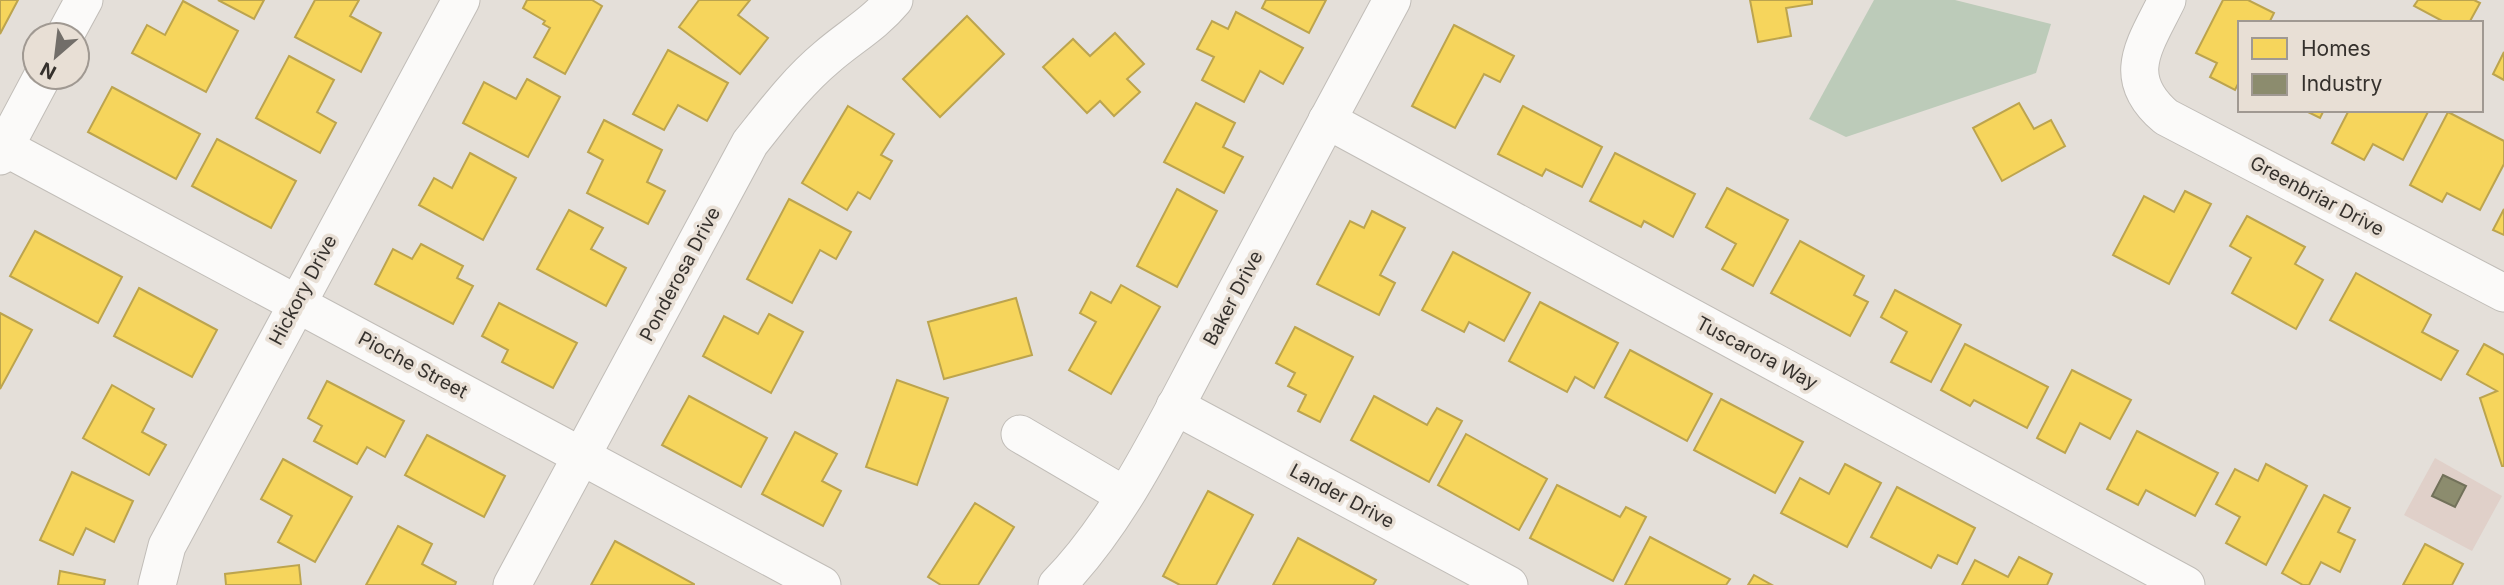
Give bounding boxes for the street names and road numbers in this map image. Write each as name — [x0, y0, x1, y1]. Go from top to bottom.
street label: Greenbriar Drive — [2246, 151, 2388, 241]
street label: Ponderosa Drive — [635, 203, 725, 345]
street label: Hickory Drive — [264, 231, 342, 349]
street label: Baker Drive — [1198, 247, 1268, 349]
street label: Tuscarora Way — [1692, 311, 1822, 395]
street label: Pioche Street — [355, 327, 471, 403]
street label: Lander Drive — [1286, 459, 1398, 533]

